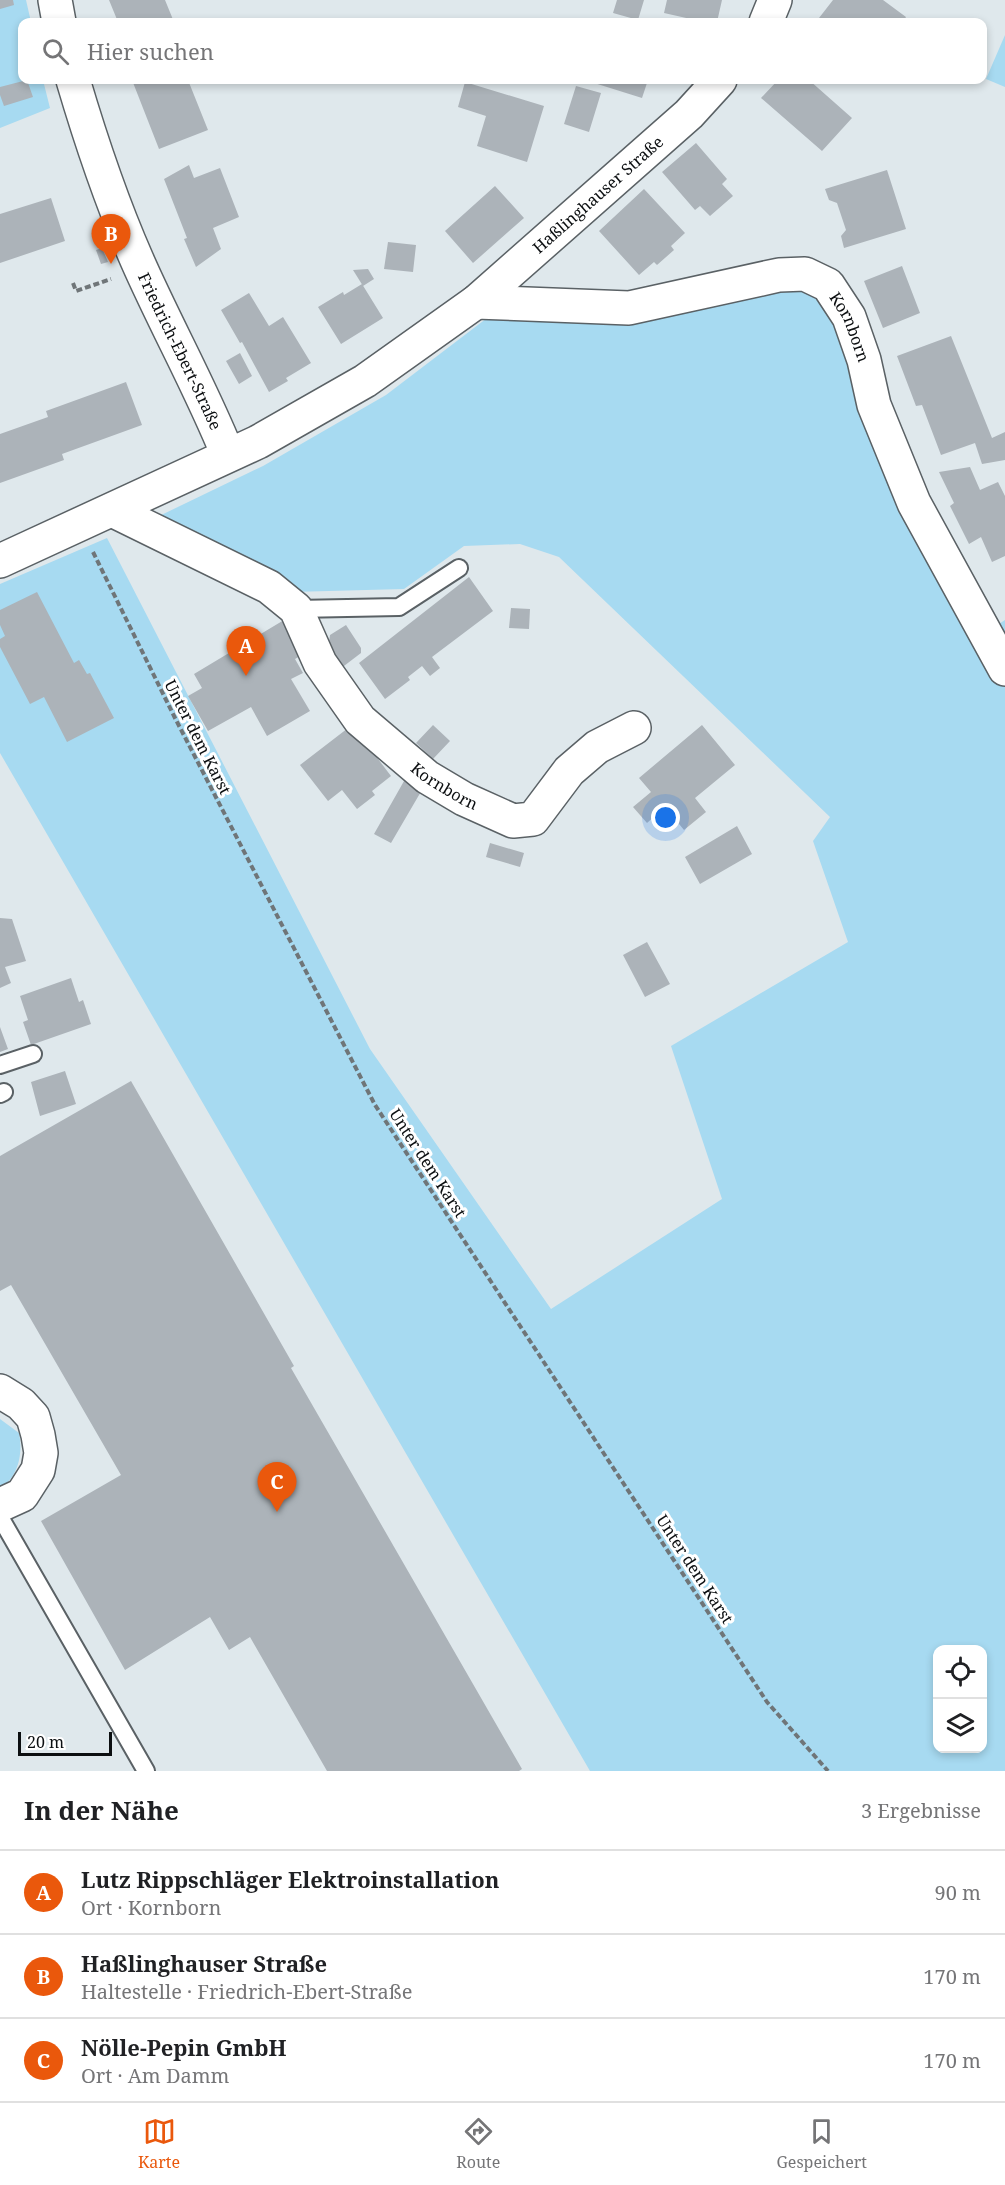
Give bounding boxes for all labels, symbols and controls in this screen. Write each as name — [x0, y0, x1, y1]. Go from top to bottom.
search box — [18, 18, 987, 84]
icon: search — [39, 35, 72, 68]
text: Hier suchen — [87, 36, 214, 66]
street label: Haßlinghauser Straße — [528, 131, 668, 258]
pin: B — [92, 214, 130, 264]
street label: Friedrich-Ebert-Straße — [133, 269, 227, 433]
street label: Kornborn — [824, 288, 875, 365]
pin: A — [226, 626, 266, 676]
street label: Unter dem Karst — [160, 676, 237, 798]
street label: Kornborn — [406, 757, 481, 815]
your location — [651, 803, 680, 832]
street label: Unter dem Karst — [384, 1104, 472, 1222]
pin: C — [258, 1462, 296, 1512]
street label: Unter dem Karst — [651, 1510, 739, 1628]
map controls — [933, 1645, 987, 1753]
button: locate — [933, 1645, 987, 1699]
button: layers — [933, 1699, 987, 1753]
scale bar — [18, 1729, 112, 1756]
text: 20 m — [27, 1731, 64, 1753]
text: In der Nähe — [24, 1792, 179, 1828]
text: 3 Ergebnisse — [861, 1797, 981, 1824]
text: Lutz Rippschläger Elektroinstallation — [81, 1864, 499, 1894]
text: A — [36, 1879, 51, 1906]
text: 90 m — [935, 1879, 981, 1906]
text: Ort · Kornborn — [81, 1894, 221, 1921]
text: Haßlinghauser Straße — [81, 1948, 327, 1978]
text: B — [37, 1963, 50, 1990]
text: 170 m — [923, 1963, 981, 1990]
text: Haltestelle · Friedrich-Ebert-Straße — [81, 1978, 412, 2005]
text: Nölle-Pepin GmbH — [81, 2032, 287, 2062]
text: C — [37, 2047, 50, 2074]
text: 170 m — [923, 2047, 981, 2074]
text: Ort · Am Damm — [81, 2062, 230, 2089]
tab: Karte — [138, 2115, 180, 2173]
tab: Route — [456, 2115, 500, 2173]
tab: Gespeichert — [776, 2115, 867, 2173]

